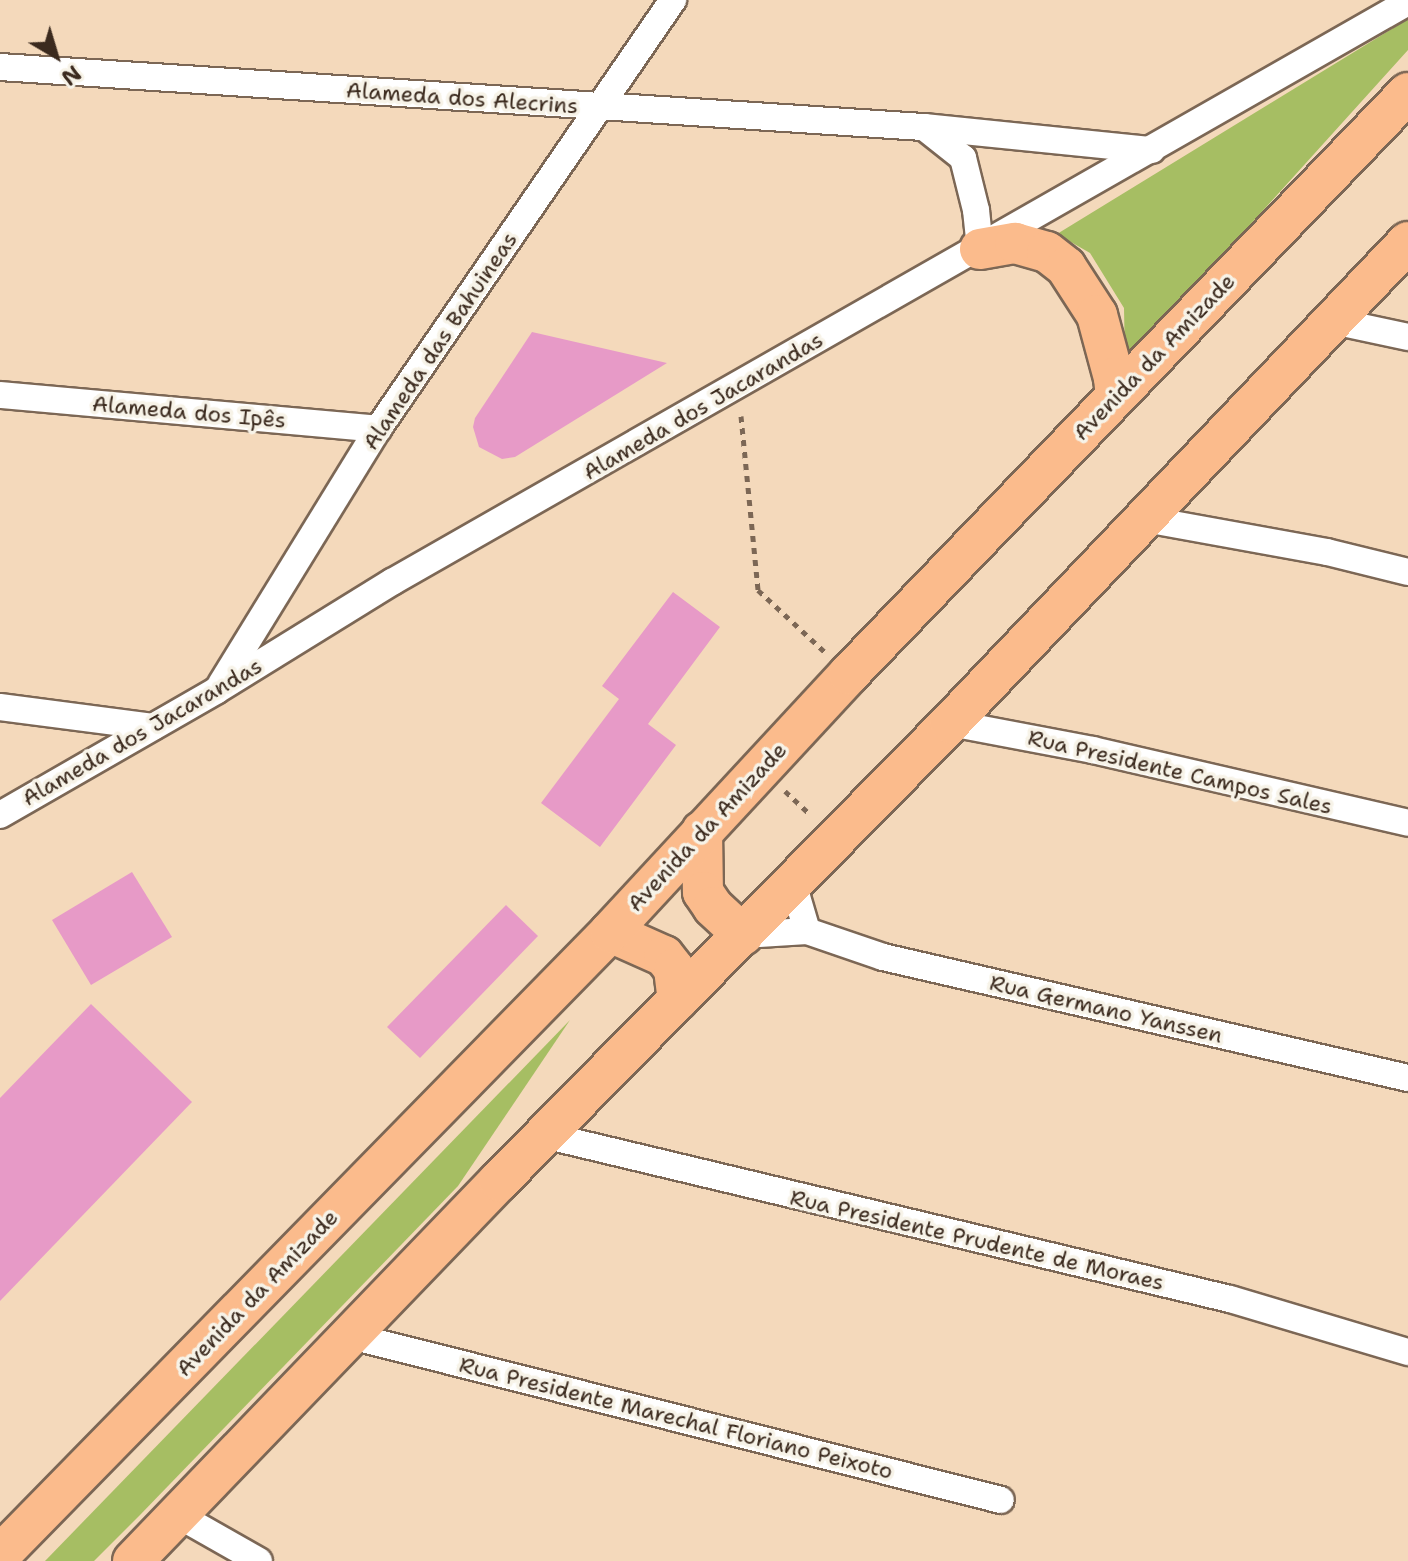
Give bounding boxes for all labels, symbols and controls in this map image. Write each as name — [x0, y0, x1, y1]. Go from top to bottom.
north arrow — [16, 16, 96, 96]
text: N — [55, 59, 87, 92]
street label: Alameda dos Alecrins — [345, 77, 579, 119]
street label: Alameda das Bahuineas — [357, 227, 523, 455]
street label: Avenida da Amizade — [1068, 268, 1240, 446]
street label: Alameda dos Jacarandas — [578, 326, 828, 486]
street label: Alameda dos Ipês — [91, 390, 287, 434]
street label: Alameda dos Jacarandas — [17, 652, 267, 812]
street label: Rua Presidente Campos Sales — [1025, 724, 1335, 820]
street label: Avenida da Amizade — [622, 737, 792, 917]
street label: Rua Germano Yanssen — [987, 969, 1225, 1049]
street label: Rua Presidente Prudente de Moraes — [787, 1184, 1167, 1296]
street label: Avenida da Amizade — [171, 1204, 343, 1382]
street label: Rua Presidente Marechal Floriano Peixoto — [456, 1351, 896, 1485]

